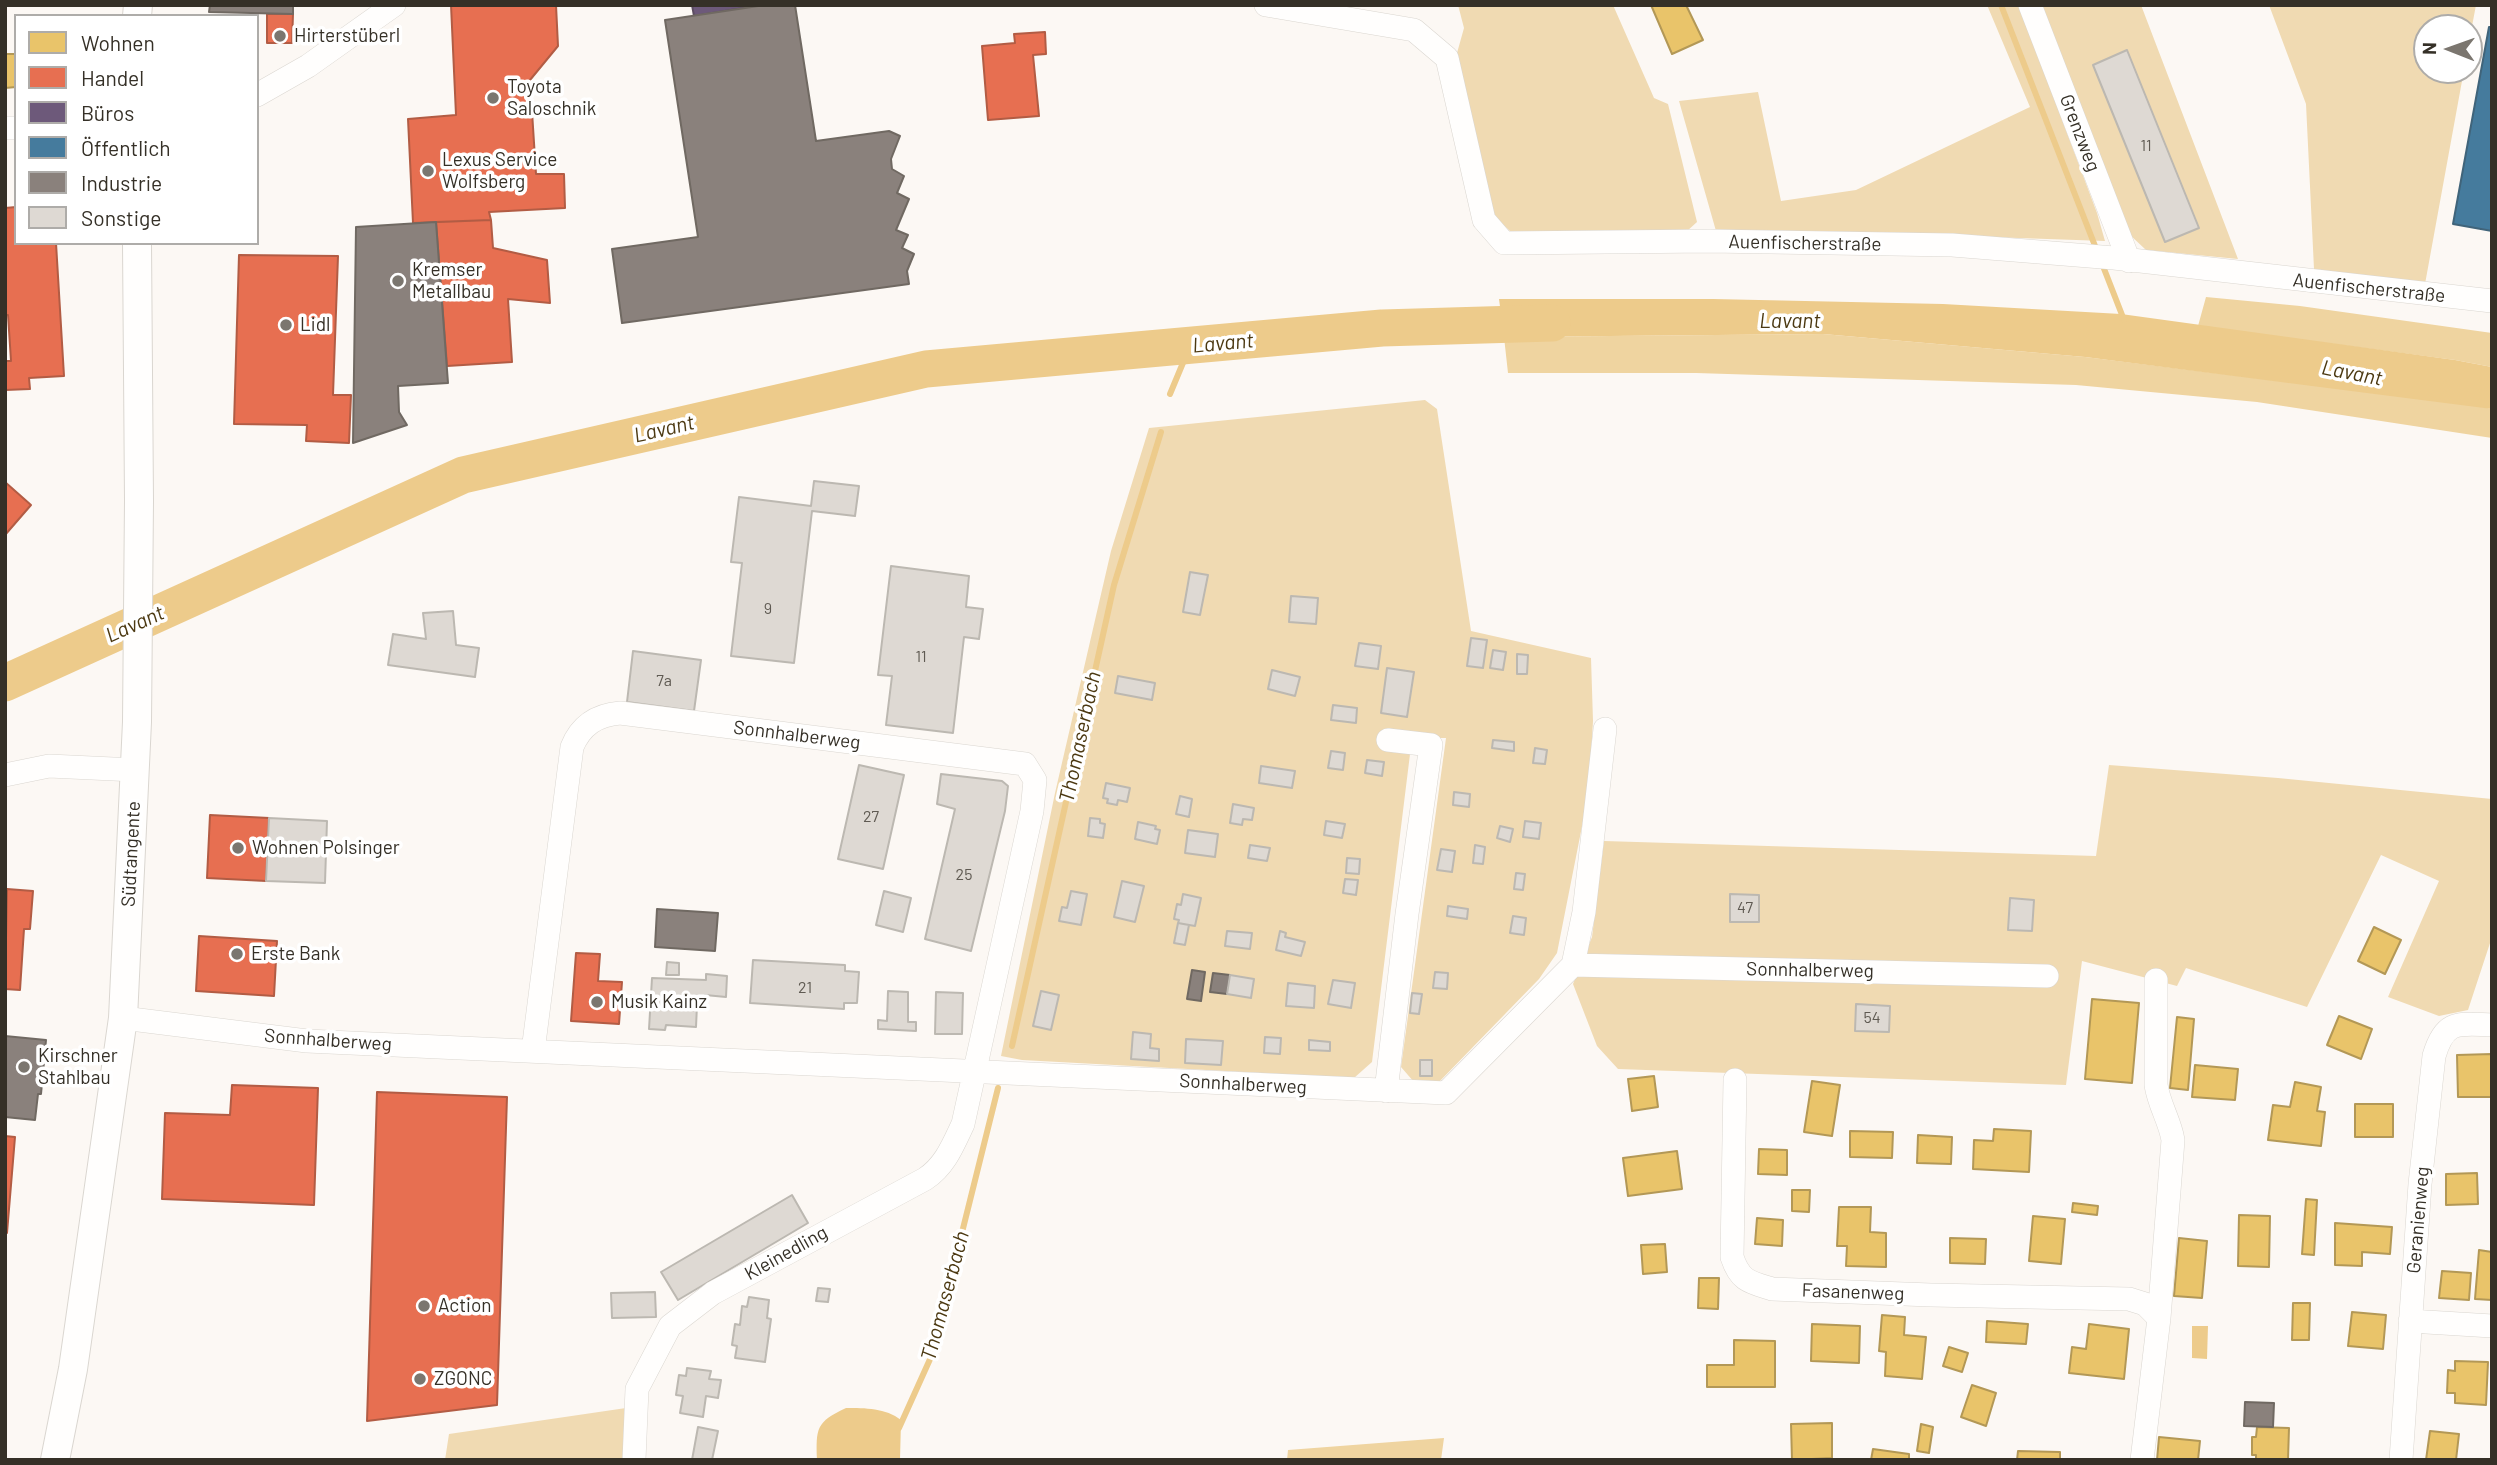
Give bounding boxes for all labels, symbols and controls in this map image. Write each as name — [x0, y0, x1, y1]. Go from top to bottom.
legend — [14, 14, 259, 245]
north arrow — [2413, 14, 2483, 84]
place label: Hirterstüberl — [294, 25, 400, 47]
marker: Hirterstüberl — [272, 28, 288, 44]
text: Wohnen — [81, 30, 155, 55]
text: N — [2417, 42, 2440, 55]
text: Handel — [81, 65, 144, 90]
place label: Toyota Saloschnik — [507, 76, 596, 120]
marker: Toyota Saloschnik — [485, 90, 501, 106]
street label: Grenzweg — [2055, 91, 2105, 175]
text: Büros — [81, 100, 134, 125]
text: Öffentlich — [81, 135, 171, 160]
house number: 11 — [2140, 136, 2152, 156]
place label: Lexus Service Wolfsberg — [442, 149, 557, 193]
marker: Lexus Service Wolfsberg — [420, 163, 436, 179]
text: Industrie — [81, 170, 162, 195]
text: Sonstige — [81, 205, 162, 230]
street label: Auenfischerstraße — [1728, 230, 1882, 256]
place label: Kremser Metallbau — [412, 259, 491, 303]
street label: Auenfischerstraße — [2292, 269, 2446, 307]
marker: Kremser Metallbau — [390, 273, 406, 289]
water label: Lavant — [1759, 308, 1821, 334]
place label: Lidl — [300, 314, 330, 336]
marker: Lidl — [278, 317, 294, 333]
water label: Lavant — [1191, 328, 1255, 358]
water label: Lavant — [2319, 355, 2385, 391]
water label: Lavant — [631, 410, 697, 448]
house number: 9 — [764, 599, 772, 619]
water label: Lavant — [102, 600, 168, 648]
house number: 11 — [915, 647, 927, 667]
water label: Thomaserbach — [1054, 669, 1106, 805]
house number: 7a — [656, 671, 672, 691]
street label: Sonnhalberweg — [732, 716, 862, 754]
street label: Südtangente — [117, 801, 145, 907]
house number: 27 — [863, 807, 879, 827]
place label: Wohnen Polsinger — [252, 837, 400, 859]
marker: Wohnen Polsinger — [230, 840, 246, 856]
house number: 25 — [956, 865, 972, 885]
house number: 47 — [1737, 898, 1753, 918]
place label: Erste Bank — [251, 943, 340, 965]
marker: Erste Bank — [229, 946, 245, 962]
street label: Sonnhalberweg — [1746, 957, 1874, 983]
house number: 21 — [798, 978, 812, 998]
place label: Musik Kainz — [611, 991, 707, 1013]
marker: Musik Kainz — [589, 994, 605, 1010]
house number: 54 — [1863, 1008, 1881, 1028]
street label: Sonnhalberweg — [263, 1024, 393, 1056]
place label: Kirschner Stahlbau — [38, 1045, 118, 1089]
marker: Kirschner Stahlbau — [16, 1059, 32, 1075]
street label: Sonnhalberweg — [1179, 1069, 1307, 1099]
street label: Geranienweg — [2402, 1166, 2434, 1274]
street label: Kleinedling — [741, 1221, 831, 1285]
water label: Thomaserbach — [916, 1228, 974, 1364]
street label: Fasanenweg — [1801, 1279, 1905, 1305]
place label: Action — [438, 1295, 492, 1317]
marker: Action — [416, 1298, 432, 1314]
place label: ZGONC — [434, 1368, 492, 1390]
marker: ZGONC — [412, 1371, 428, 1387]

